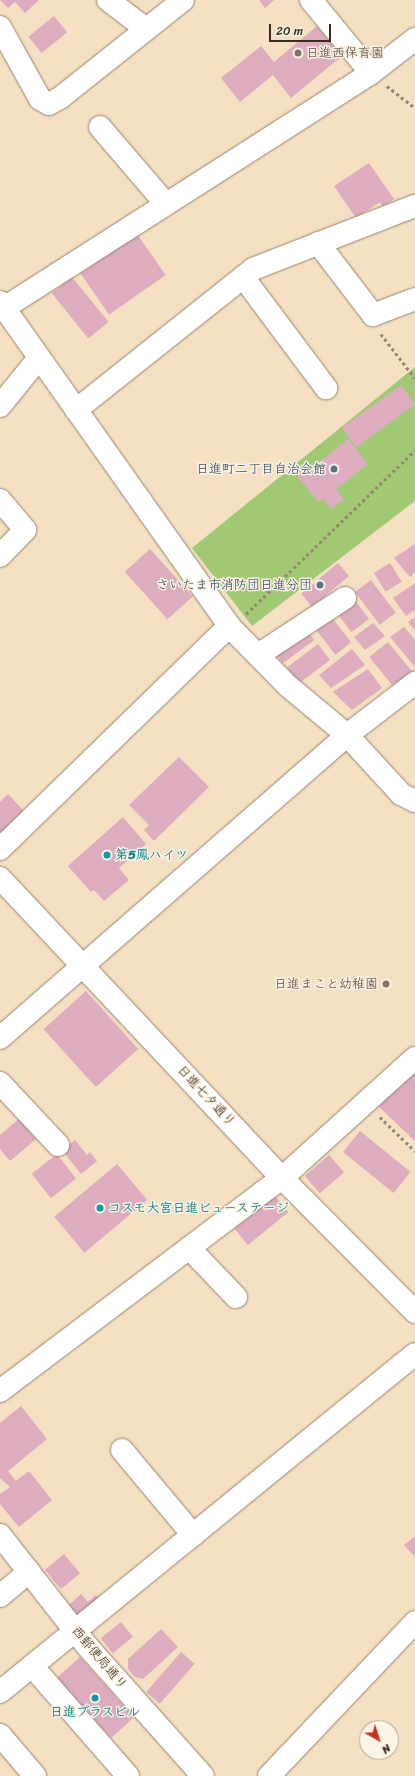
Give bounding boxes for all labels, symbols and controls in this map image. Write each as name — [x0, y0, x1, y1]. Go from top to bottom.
scale bar — [271, 16, 333, 42]
text: 20 m — [276, 20, 303, 42]
place label: 日進西保育園 — [306, 45, 384, 61]
marker: 日進西保育園 — [293, 48, 303, 58]
place label: 日進町二丁目自治会館 — [196, 461, 326, 477]
marker: 日進町二丁目自治会館 — [329, 464, 339, 474]
place label: さいたま市消防団日進分団 — [156, 577, 312, 593]
marker: さいたま市消防団日進分団 — [315, 580, 325, 590]
place label: 第5鳳ハイツ — [115, 847, 188, 863]
marker: 第5鳳ハイツ — [102, 850, 112, 860]
place label: 日進まこと幼稚園 — [274, 976, 378, 992]
marker: 日進まこと幼稚園 — [381, 979, 391, 989]
street label: 日進七夕通り — [174, 1062, 238, 1130]
place label: コスモ大宮日進ビューステージ — [108, 1200, 290, 1216]
marker: コスモ大宮日進ビューステージ — [95, 1203, 105, 1213]
street label: 西郵便局通り — [68, 1623, 130, 1693]
marker: 日進プラスビル — [90, 1693, 100, 1703]
place label: 日進プラスビル — [50, 1704, 140, 1720]
north arrow — [359, 1720, 399, 1760]
text: N — [377, 1739, 395, 1759]

